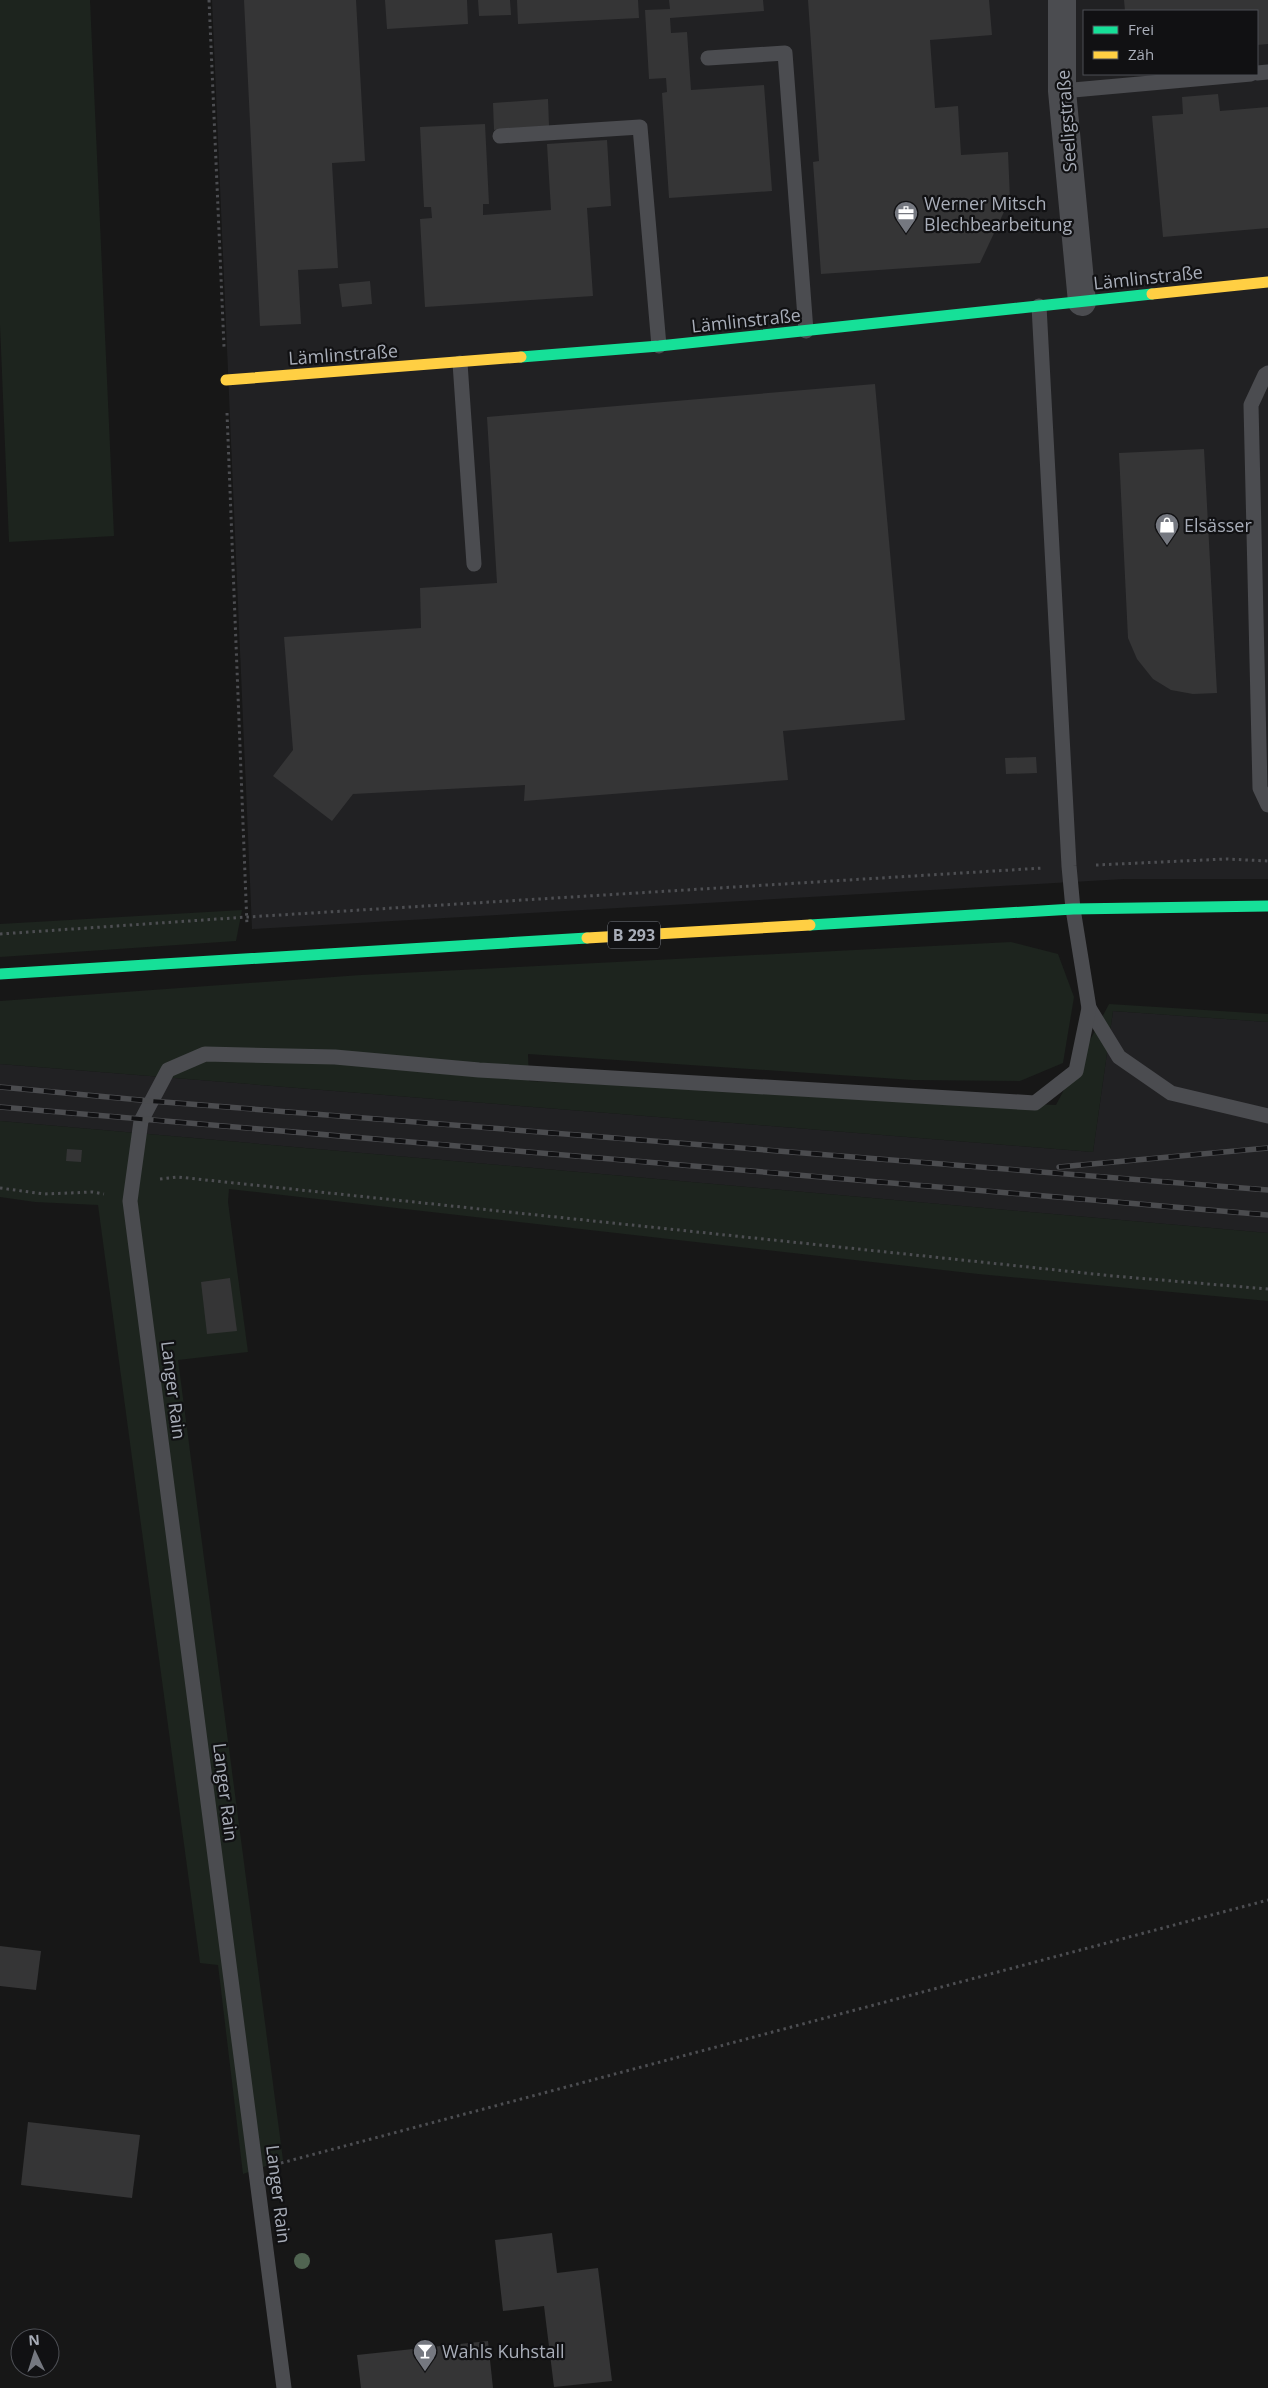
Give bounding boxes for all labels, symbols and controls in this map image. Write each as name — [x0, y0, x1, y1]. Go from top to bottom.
legend — [1083, 10, 1258, 75]
text: Frei — [1128, 19, 1154, 39]
text: Zäh — [1128, 44, 1154, 64]
street label: Seeligstraße — [1050, 69, 1082, 173]
place label: Werner Mitsch Blechbearbeitung — [924, 191, 1073, 236]
office icon: Werner Mitsch Blechbearbeitung — [893, 200, 919, 234]
street label: Lämlinstraße — [1092, 259, 1204, 295]
street label: Lämlinstraße — [690, 302, 802, 338]
street label: Lämlinstraße — [287, 338, 399, 370]
shop icon: Elsässer — [1154, 512, 1180, 546]
place label: Elsässer — [1184, 513, 1252, 537]
road number: B 293 — [608, 922, 660, 948]
street label: Langer Rain — [156, 1339, 192, 1441]
street label: Langer Rain — [208, 1741, 244, 1843]
street label: Langer Rain — [261, 2143, 297, 2245]
north arrow — [10, 2328, 60, 2378]
text: N — [28, 2330, 40, 2349]
bar icon: Wahls Kuhstall — [412, 2338, 438, 2372]
place label: Wahls Kuhstall — [442, 2339, 565, 2363]

